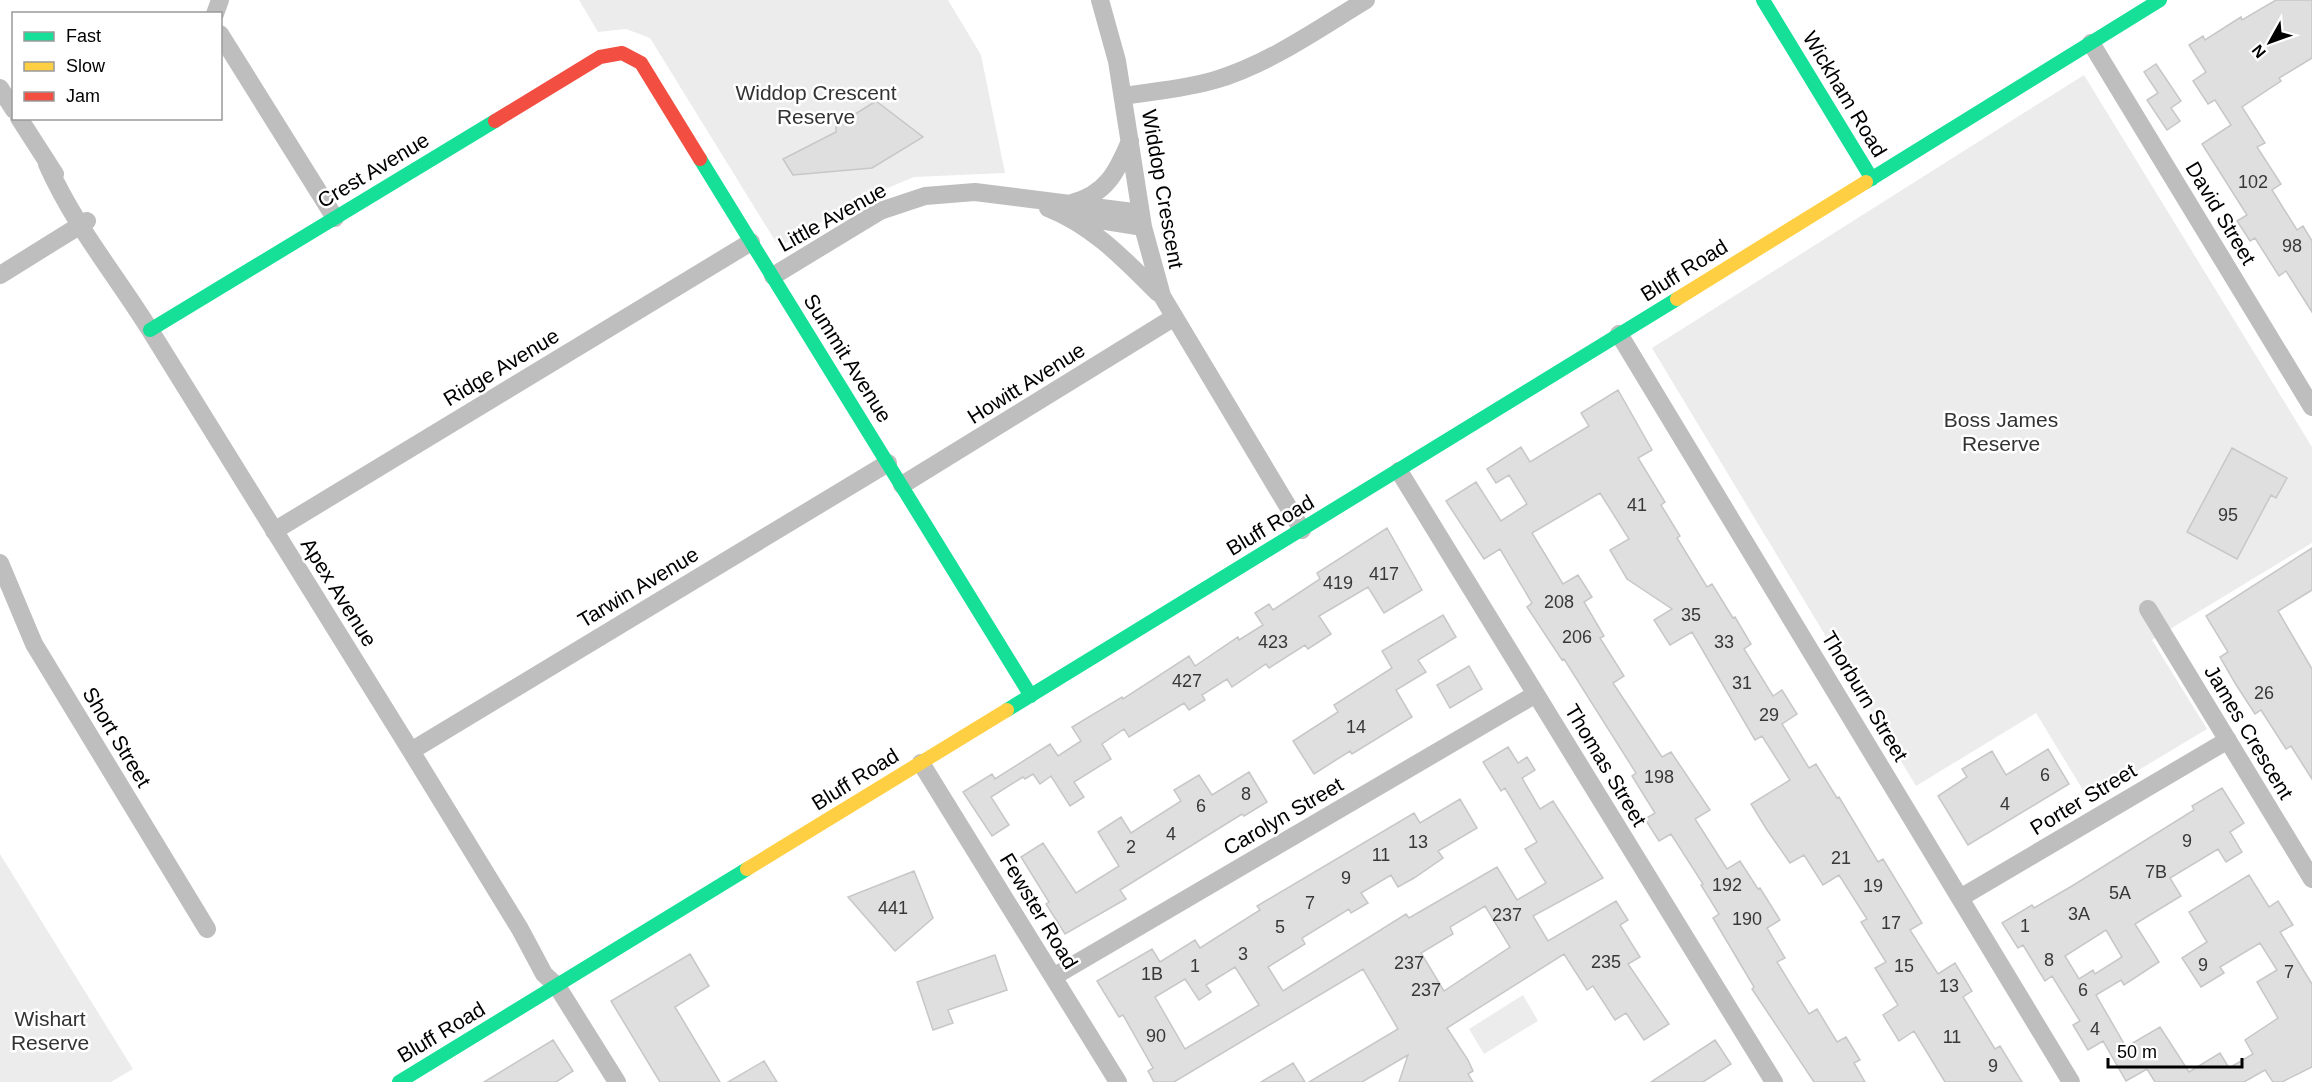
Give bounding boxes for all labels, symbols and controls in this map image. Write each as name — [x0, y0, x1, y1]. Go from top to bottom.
legend — [12, 12, 222, 120]
north arrow — [2240, 12, 2300, 72]
text: Fast — [66, 26, 101, 46]
street label: Wickham Road — [1798, 27, 1892, 161]
text: N — [2249, 41, 2269, 61]
text: Slow — [66, 56, 106, 76]
park label: Widdop Crescent Reserve — [735, 81, 897, 128]
text: Jam — [66, 86, 100, 106]
street label: Widdop Crescent — [1138, 108, 1188, 270]
street label: Crest Avenue — [313, 128, 433, 212]
street label: David Street — [2181, 158, 2261, 269]
house number: 102 — [2238, 172, 2268, 192]
street label: Little Avenue — [774, 178, 890, 256]
street label: Bluff Road — [1636, 234, 1732, 306]
house number: 98 — [2282, 236, 2302, 256]
street label: Summit Avenue — [799, 290, 897, 426]
street label: Ridge Avenue — [439, 324, 563, 410]
street label: Howitt Avenue — [963, 338, 1089, 428]
park label: Boss James Reserve — [1944, 408, 2058, 455]
street label: Bluff Road — [1222, 490, 1318, 560]
house number: 41 — [1627, 495, 1647, 515]
house number: 95 — [2218, 505, 2238, 525]
street label: Apex Avenue — [297, 534, 381, 650]
street label: Tarwin Avenue — [574, 542, 702, 632]
house number: 417 — [1369, 564, 1399, 584]
house number: 419 — [1323, 573, 1353, 593]
house number: 208 — [1544, 592, 1574, 612]
house number: 35 — [1681, 605, 1701, 625]
house number: 206 — [1562, 627, 1592, 647]
street label: Thorburn Street — [1817, 627, 1913, 765]
house number: 423 — [1258, 632, 1288, 652]
house number: 33 — [1714, 632, 1734, 652]
street label: James Crescent — [2200, 661, 2298, 803]
house number: 427 — [1172, 671, 1202, 691]
house number: 31 — [1732, 673, 1752, 693]
street label: Short Street — [78, 683, 156, 791]
house number: 26 — [2254, 683, 2274, 703]
street label: Thomas Street — [1561, 700, 1651, 830]
house number: 29 — [1759, 705, 1779, 725]
house number: 14 — [1346, 717, 1366, 737]
street label: Bluff Road — [807, 743, 903, 815]
street label: Porter Street — [2026, 758, 2140, 840]
house number: 6 — [2040, 765, 2050, 785]
house number: 198 — [1644, 767, 1674, 787]
street label: Carolyn Street — [1219, 772, 1347, 860]
house number: 8 — [1241, 784, 1251, 804]
house number: 4 — [2000, 794, 2010, 814]
house number: 6 — [1196, 796, 1206, 816]
house number: 4 — [1166, 824, 1176, 844]
house number: 9 — [2182, 831, 2192, 851]
house number: 13 — [1408, 832, 1428, 852]
house number: 2 — [1126, 837, 1136, 857]
house number: 11 — [1372, 845, 1390, 865]
house number: 21 — [1831, 848, 1851, 868]
street label: Fewster Road — [995, 849, 1083, 973]
house number: 7B — [2145, 862, 2167, 882]
house number: 9 — [1341, 868, 1351, 888]
house number: 192 — [1712, 875, 1742, 895]
house number: 19 — [1863, 876, 1883, 896]
house number: 5A — [2109, 883, 2131, 903]
house number: 7 — [1305, 893, 1315, 913]
house number: 441 — [878, 898, 908, 918]
house number: 3A — [2068, 904, 2090, 924]
house number: 237 — [1492, 905, 1522, 925]
house number: 190 — [1732, 909, 1762, 929]
house number: 17 — [1881, 913, 1901, 933]
house number: 1 — [2020, 916, 2030, 936]
house number: 5 — [1275, 917, 1285, 937]
house number: 3 — [1238, 944, 1248, 964]
house number: 8 — [2044, 950, 2054, 970]
house number: 235 — [1591, 952, 1621, 972]
house number: 237 — [1394, 953, 1424, 973]
house number: 9 — [2198, 955, 2208, 975]
house number: 1 — [1190, 956, 1200, 976]
house number: 15 — [1894, 956, 1914, 976]
house number: 7 — [2284, 962, 2294, 982]
house number: 1B — [1141, 964, 1163, 984]
house number: 13 — [1939, 976, 1959, 996]
house number: 237 — [1411, 980, 1441, 1000]
house number: 6 — [2078, 980, 2088, 1000]
street label: Bluff Road — [393, 997, 489, 1067]
park label: Wishart Reserve — [11, 1007, 89, 1054]
house number: 4 — [2090, 1019, 2100, 1039]
house number: 90 — [1146, 1026, 1166, 1046]
house number: 11 — [1943, 1027, 1961, 1047]
scale bar — [2108, 1031, 2242, 1069]
text: 50 m — [2117, 1042, 2157, 1062]
house number: 9 — [1988, 1056, 1998, 1076]

